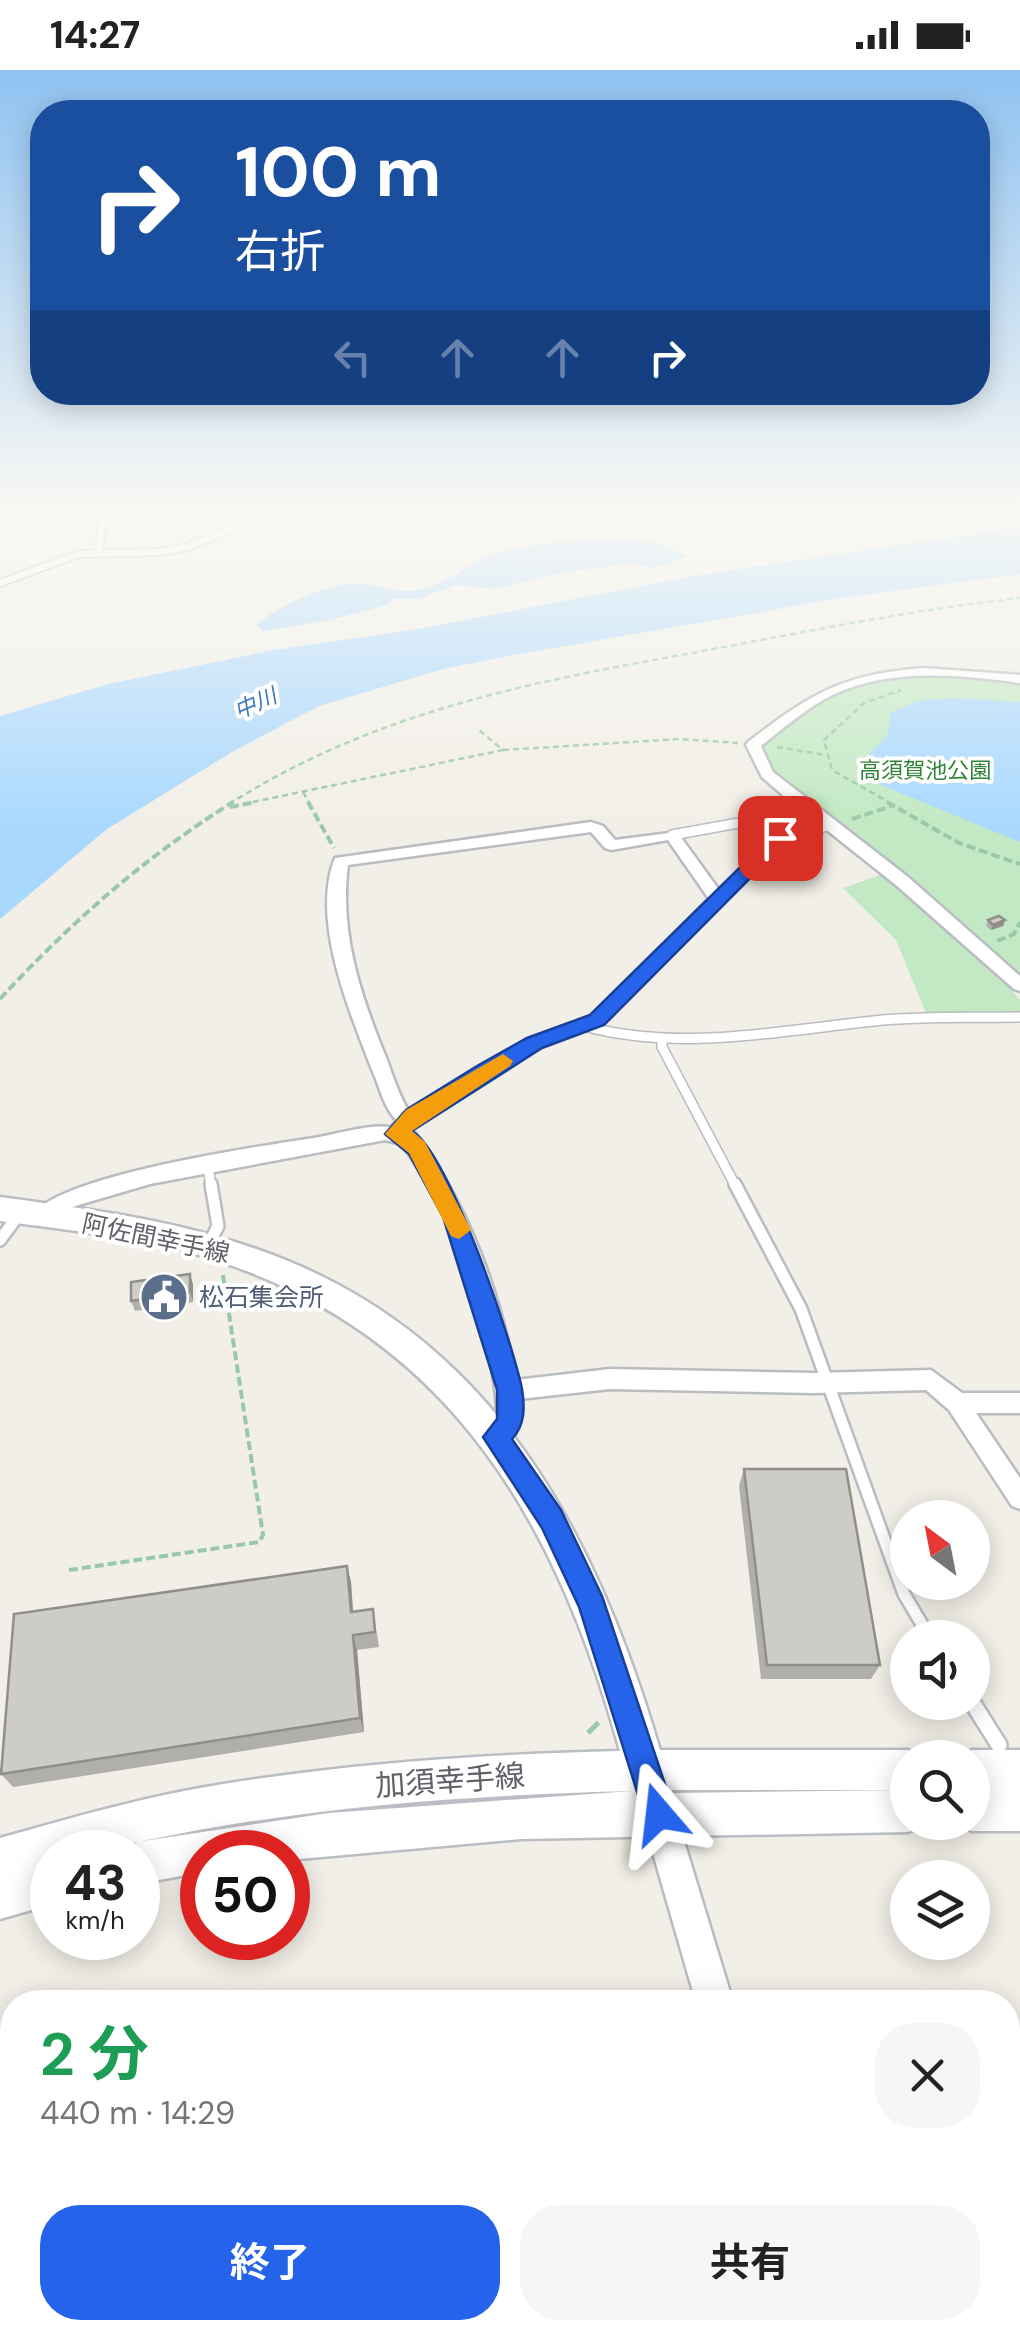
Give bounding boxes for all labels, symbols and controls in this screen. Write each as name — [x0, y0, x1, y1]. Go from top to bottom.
text: 14:27 — [50, 10, 140, 60]
text: 100 m — [235, 127, 441, 218]
icon: right — [70, 140, 200, 270]
text: 右折 — [235, 222, 325, 281]
icon: left — [325, 330, 380, 385]
icon: ahead — [430, 330, 485, 385]
icon: ahead — [535, 330, 590, 385]
icon: right — [640, 330, 695, 385]
water label: 中川 — [229, 680, 283, 726]
park label: 高須賀池公園 — [859, 756, 991, 785]
pin — [738, 796, 823, 881]
icon: arrive — [753, 811, 808, 866]
street label: 阿佐間幸手線 — [79, 1207, 233, 1270]
public building icon: 松石集会所 — [138, 1271, 190, 1323]
place label: 松石集会所 — [199, 1281, 324, 1314]
north arrow — [890, 1500, 990, 1600]
map controls — [890, 1500, 990, 1960]
button: sound — [890, 1620, 990, 1720]
button: search — [890, 1740, 990, 1840]
street label: 加須幸手線 — [374, 1756, 526, 1805]
position arrow — [607, 1762, 711, 1866]
speed limit sign: 50 — [180, 1830, 310, 1960]
text: 43 — [64, 1850, 126, 1916]
button: layers — [890, 1860, 990, 1960]
text: km/h — [65, 1904, 125, 1937]
text: 2 分 — [40, 2015, 149, 2094]
button: close — [875, 2023, 980, 2128]
text: 440 m · 14:29 — [40, 2092, 235, 2134]
button: 終了 — [40, 2205, 500, 2320]
button: 共有 — [520, 2205, 980, 2320]

